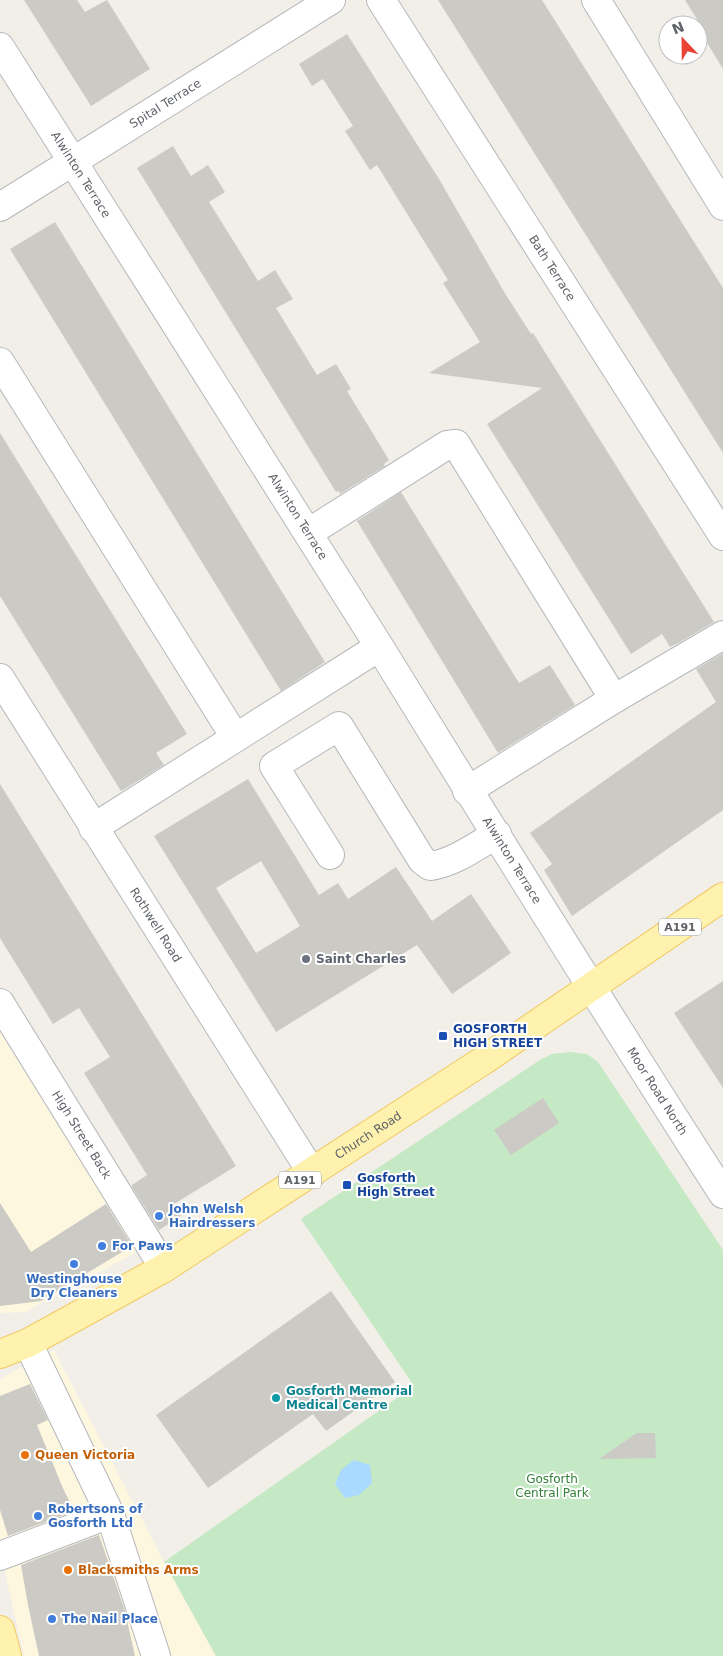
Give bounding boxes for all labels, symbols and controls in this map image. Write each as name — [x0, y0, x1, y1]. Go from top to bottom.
north arrow — [658, 15, 708, 65]
text: N — [670, 18, 687, 38]
street label: Spital Terrace — [127, 76, 204, 131]
street label: Alwinton Terrace — [48, 129, 113, 220]
street label: Bath Terrace — [526, 233, 578, 304]
street label: Alwinton Terrace — [265, 471, 330, 562]
street label: Alwinton Terrace — [480, 814, 544, 906]
street label: Rothwell Road — [127, 885, 184, 965]
road number: A191 — [659, 919, 701, 936]
place label: Saint Charles — [316, 952, 406, 966]
marker: Saint Charles — [300, 953, 312, 965]
place label: GOSFORTH HIGH STREET — [453, 1022, 543, 1050]
marker: GOSFORTH HIGH STREET — [437, 1030, 449, 1042]
street label: Moor Road North — [624, 1045, 690, 1138]
street label: High Street Back — [49, 1088, 114, 1181]
street label: Church Road — [332, 1109, 404, 1162]
place label: Gosforth High Street — [357, 1171, 435, 1199]
road number: A191 — [279, 1172, 321, 1188]
marker: Gosforth High Street — [341, 1179, 353, 1191]
place label: John Welsh Hairdressers — [168, 1202, 255, 1230]
marker: John Welsh Hairdressers — [153, 1210, 165, 1222]
place label: For Paws — [112, 1239, 173, 1253]
marker: For Paws — [96, 1240, 108, 1252]
marker: Westinghouse Dry Cleaners — [68, 1258, 80, 1270]
place label: Westinghouse Dry Cleaners — [26, 1272, 122, 1300]
place label: Gosforth Memorial Medical Centre — [286, 1384, 412, 1412]
marker: Gosforth Memorial Medical Centre — [270, 1392, 282, 1404]
place label: Queen Victoria — [35, 1448, 135, 1462]
marker: Queen Victoria — [19, 1449, 31, 1461]
park label: Gosforth Central Park — [515, 1472, 589, 1500]
place label: Robertsons of Gosforth Ltd — [48, 1502, 143, 1530]
marker: Robertsons of Gosforth Ltd — [32, 1510, 44, 1522]
place label: Blacksmiths Arms — [78, 1563, 199, 1577]
marker: Blacksmiths Arms — [62, 1564, 74, 1576]
place label: The Nail Place — [62, 1612, 158, 1626]
marker: The Nail Place — [46, 1613, 58, 1625]

